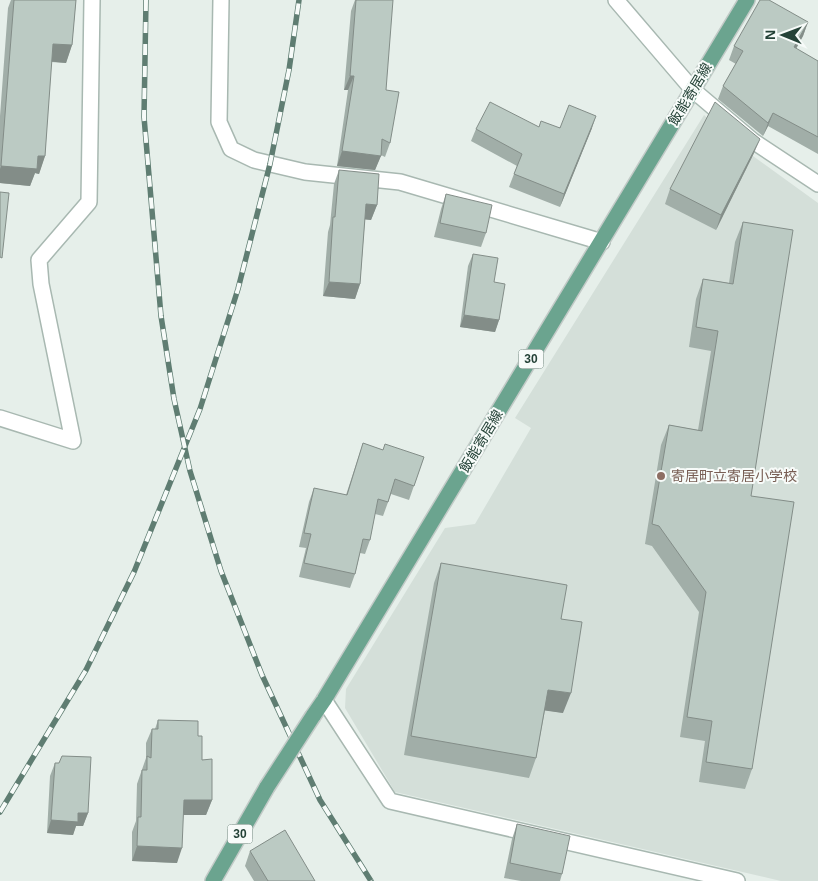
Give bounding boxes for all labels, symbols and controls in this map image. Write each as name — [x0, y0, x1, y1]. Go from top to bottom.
north arrow — [758, 10, 808, 60]
text: N — [762, 30, 778, 40]
street label: 飯能寄居線 — [665, 60, 715, 128]
road number: 30 — [518, 349, 544, 368]
street label: 飯能寄居線 — [456, 407, 506, 475]
place label: 寄居町立寄居小学校 — [671, 468, 797, 484]
marker: 寄居町立寄居小学校 — [655, 470, 667, 482]
road number: 30 — [228, 824, 252, 844]

